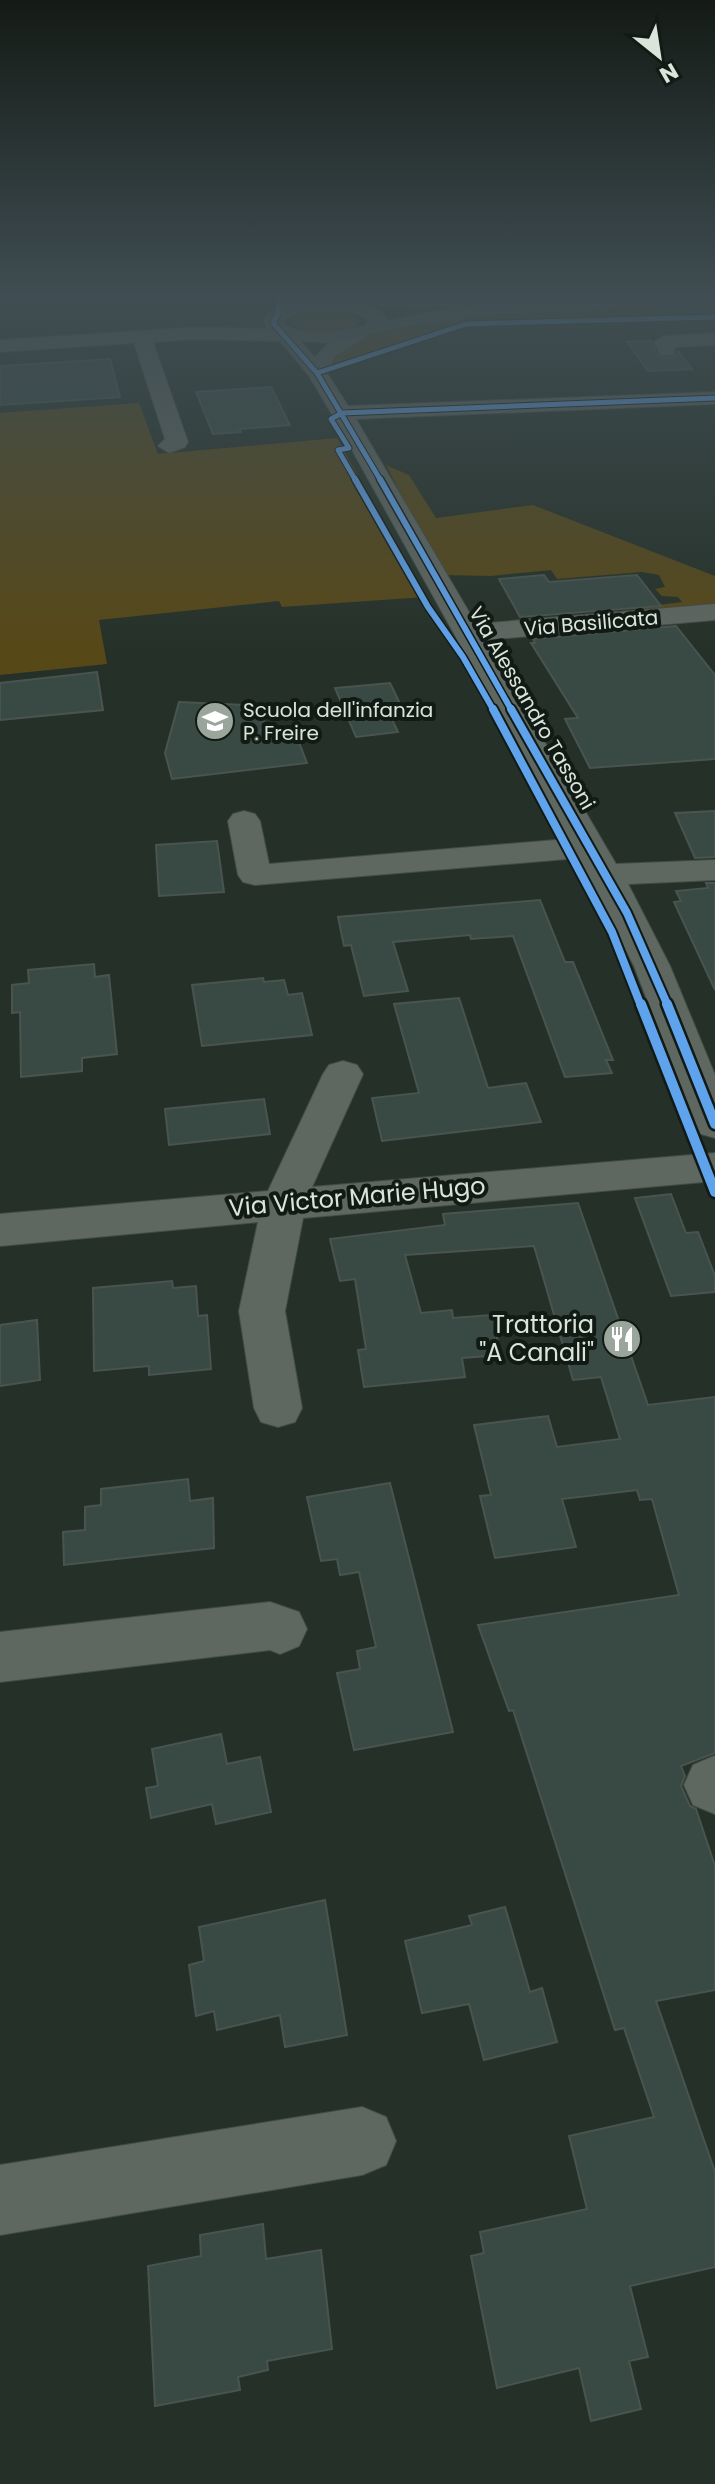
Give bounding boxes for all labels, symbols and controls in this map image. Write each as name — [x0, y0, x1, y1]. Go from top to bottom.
north arrow — [619, 16, 699, 96]
text: N — [654, 55, 684, 90]
street label: Via Alessandro Tassoni — [462, 601, 602, 815]
street label: Via Basilicata — [523, 603, 659, 643]
place label: Scuola dell'infanzia P. Freire — [243, 696, 433, 747]
school or university icon: Scuola dell'infanzia P. Freire — [194, 700, 236, 742]
street label: Via Victor Marie Hugo — [227, 1169, 487, 1224]
place label: Trattoria "A Canali" — [479, 1308, 594, 1369]
restaurant icon: Trattoria "A Canali" — [601, 1318, 643, 1360]

